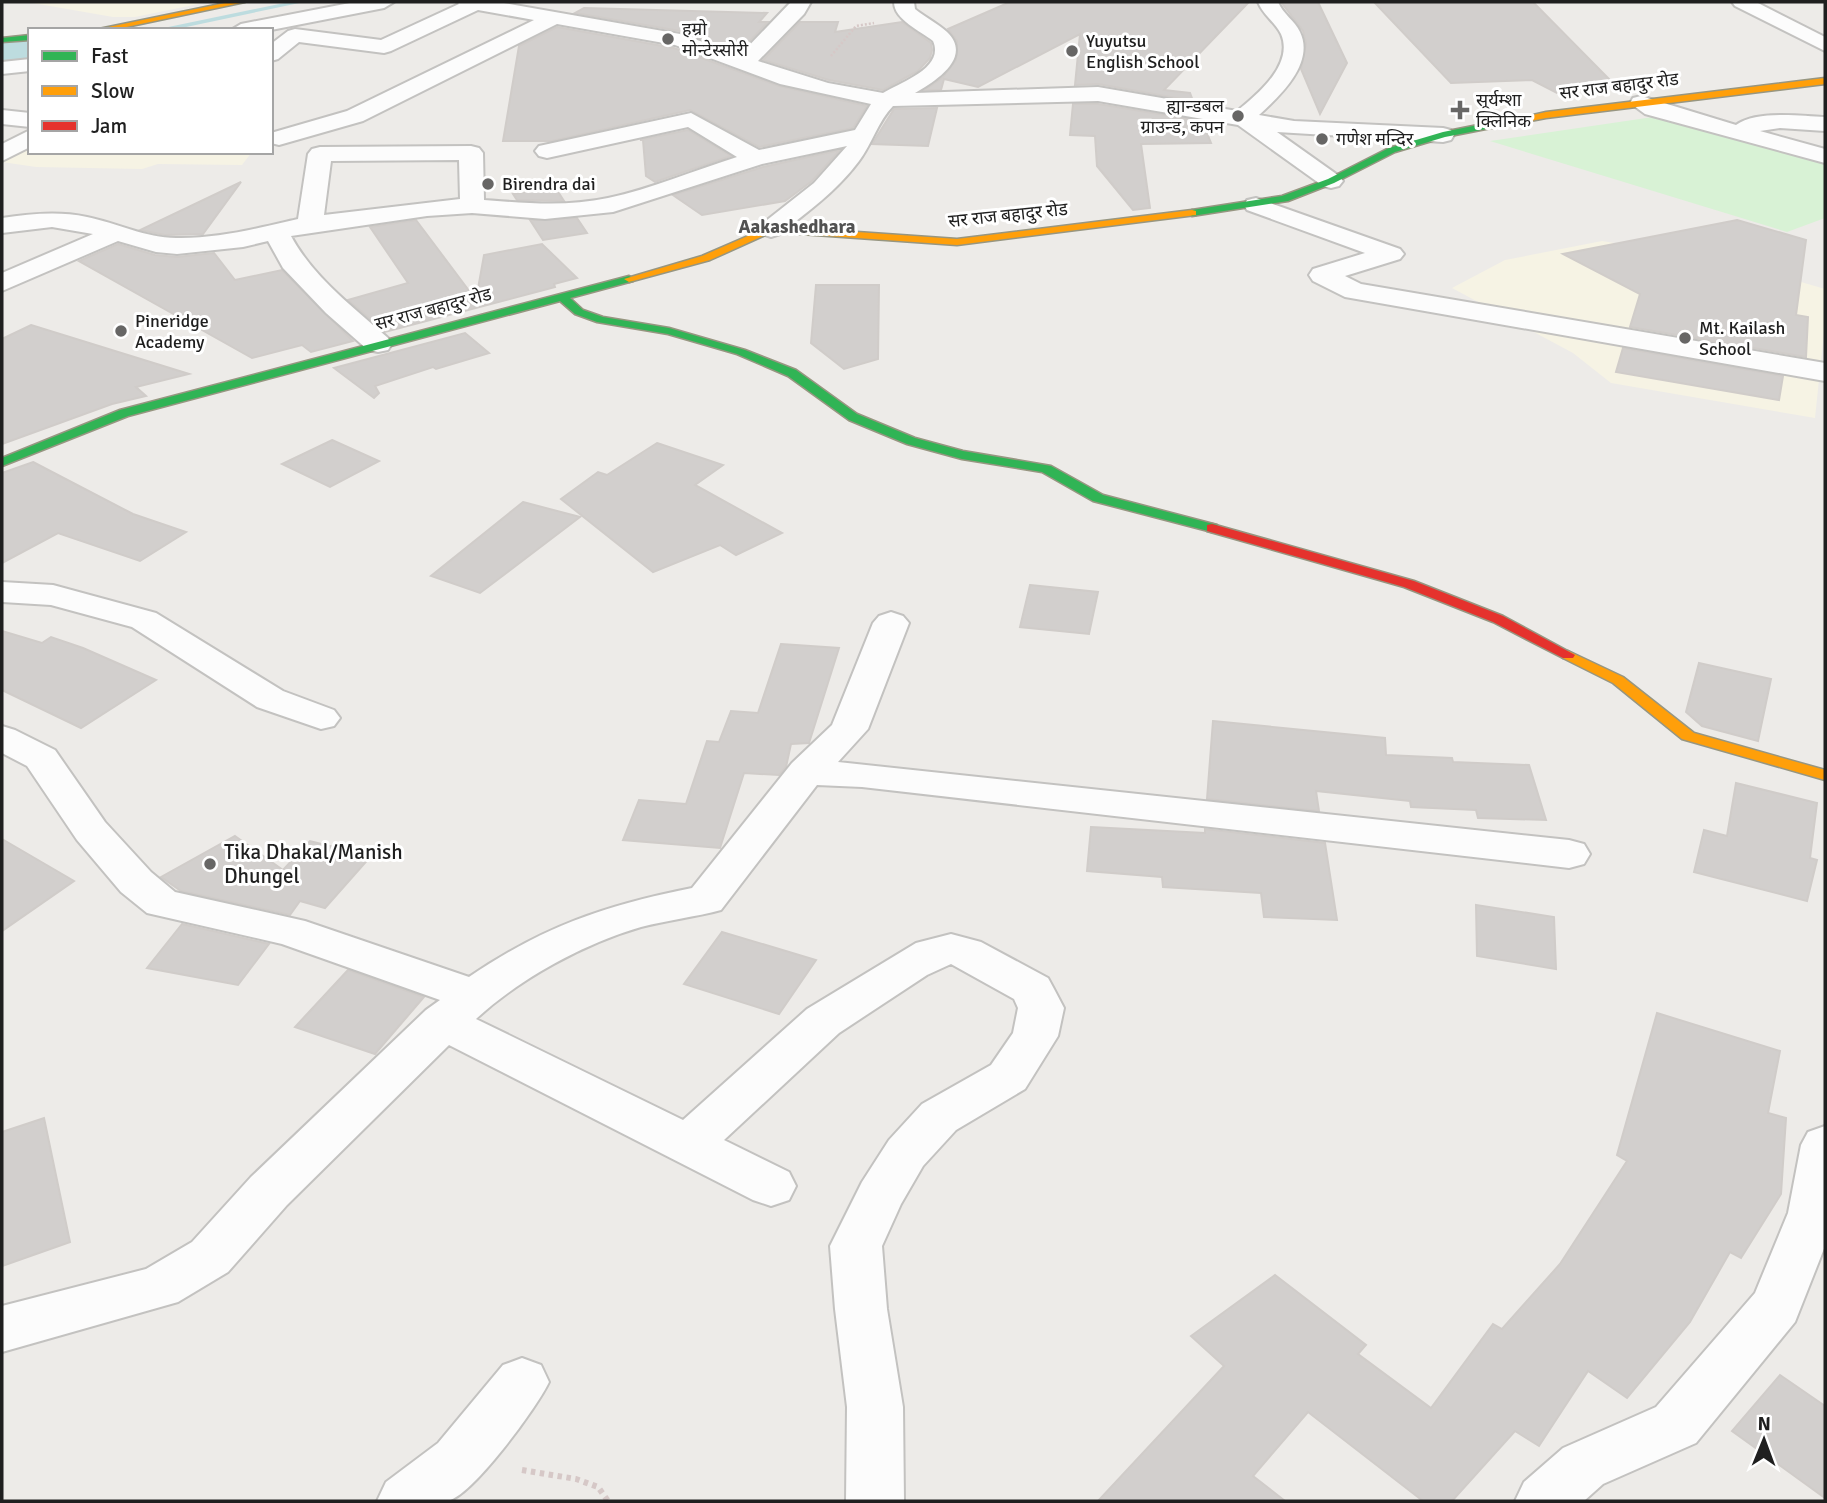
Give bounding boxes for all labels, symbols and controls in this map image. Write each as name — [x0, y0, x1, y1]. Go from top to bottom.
place label: हम्रो मोन्टेस्सोरी — [682, 18, 749, 61]
legend — [28, 28, 273, 154]
place label: Yuyutsu English School — [1086, 30, 1200, 73]
marker: हम्रो मोन्टेस्सोरी — [660, 31, 676, 47]
text: Fast — [91, 43, 128, 69]
marker: Yuyutsu English School — [1064, 43, 1080, 59]
street label: सर राज बहादुर रोड — [1558, 68, 1680, 105]
text: Slow — [91, 78, 135, 104]
place label: सूर्यम्शा क्लिनिक — [1476, 89, 1532, 132]
place label: ह्यान्डबल ग्राउन्ड, कपन — [1140, 95, 1225, 138]
marker: सूर्यम्शा क्लिनिक — [1450, 100, 1470, 120]
marker: ह्यान्डबल ग्राउन्ड, कपन — [1230, 108, 1246, 124]
text: Jam — [91, 113, 127, 139]
place label: गणेश मन्दिर — [1336, 128, 1414, 150]
marker: गणेश मन्दिर — [1314, 131, 1330, 147]
place label: Birendra dai — [502, 173, 596, 195]
marker: Birendra dai — [480, 176, 496, 192]
street label: सर राज बहादुर रोड — [947, 198, 1069, 233]
district label: Aakashedhara — [738, 215, 856, 239]
street label: सर राज बहादुर रोड — [372, 283, 494, 336]
place label: Pineridge Academy — [135, 310, 209, 353]
place label: Mt. Kailash School — [1699, 317, 1785, 360]
marker: Pineridge Academy — [113, 323, 129, 339]
marker: Mt. Kailash School — [1677, 330, 1693, 346]
place label: Tika Dhakal/Manish Dhungel — [224, 839, 403, 889]
marker: Tika Dhakal/Manish Dhungel — [202, 856, 218, 872]
north arrow — [1729, 1405, 1799, 1475]
text: N — [1757, 1412, 1771, 1436]

